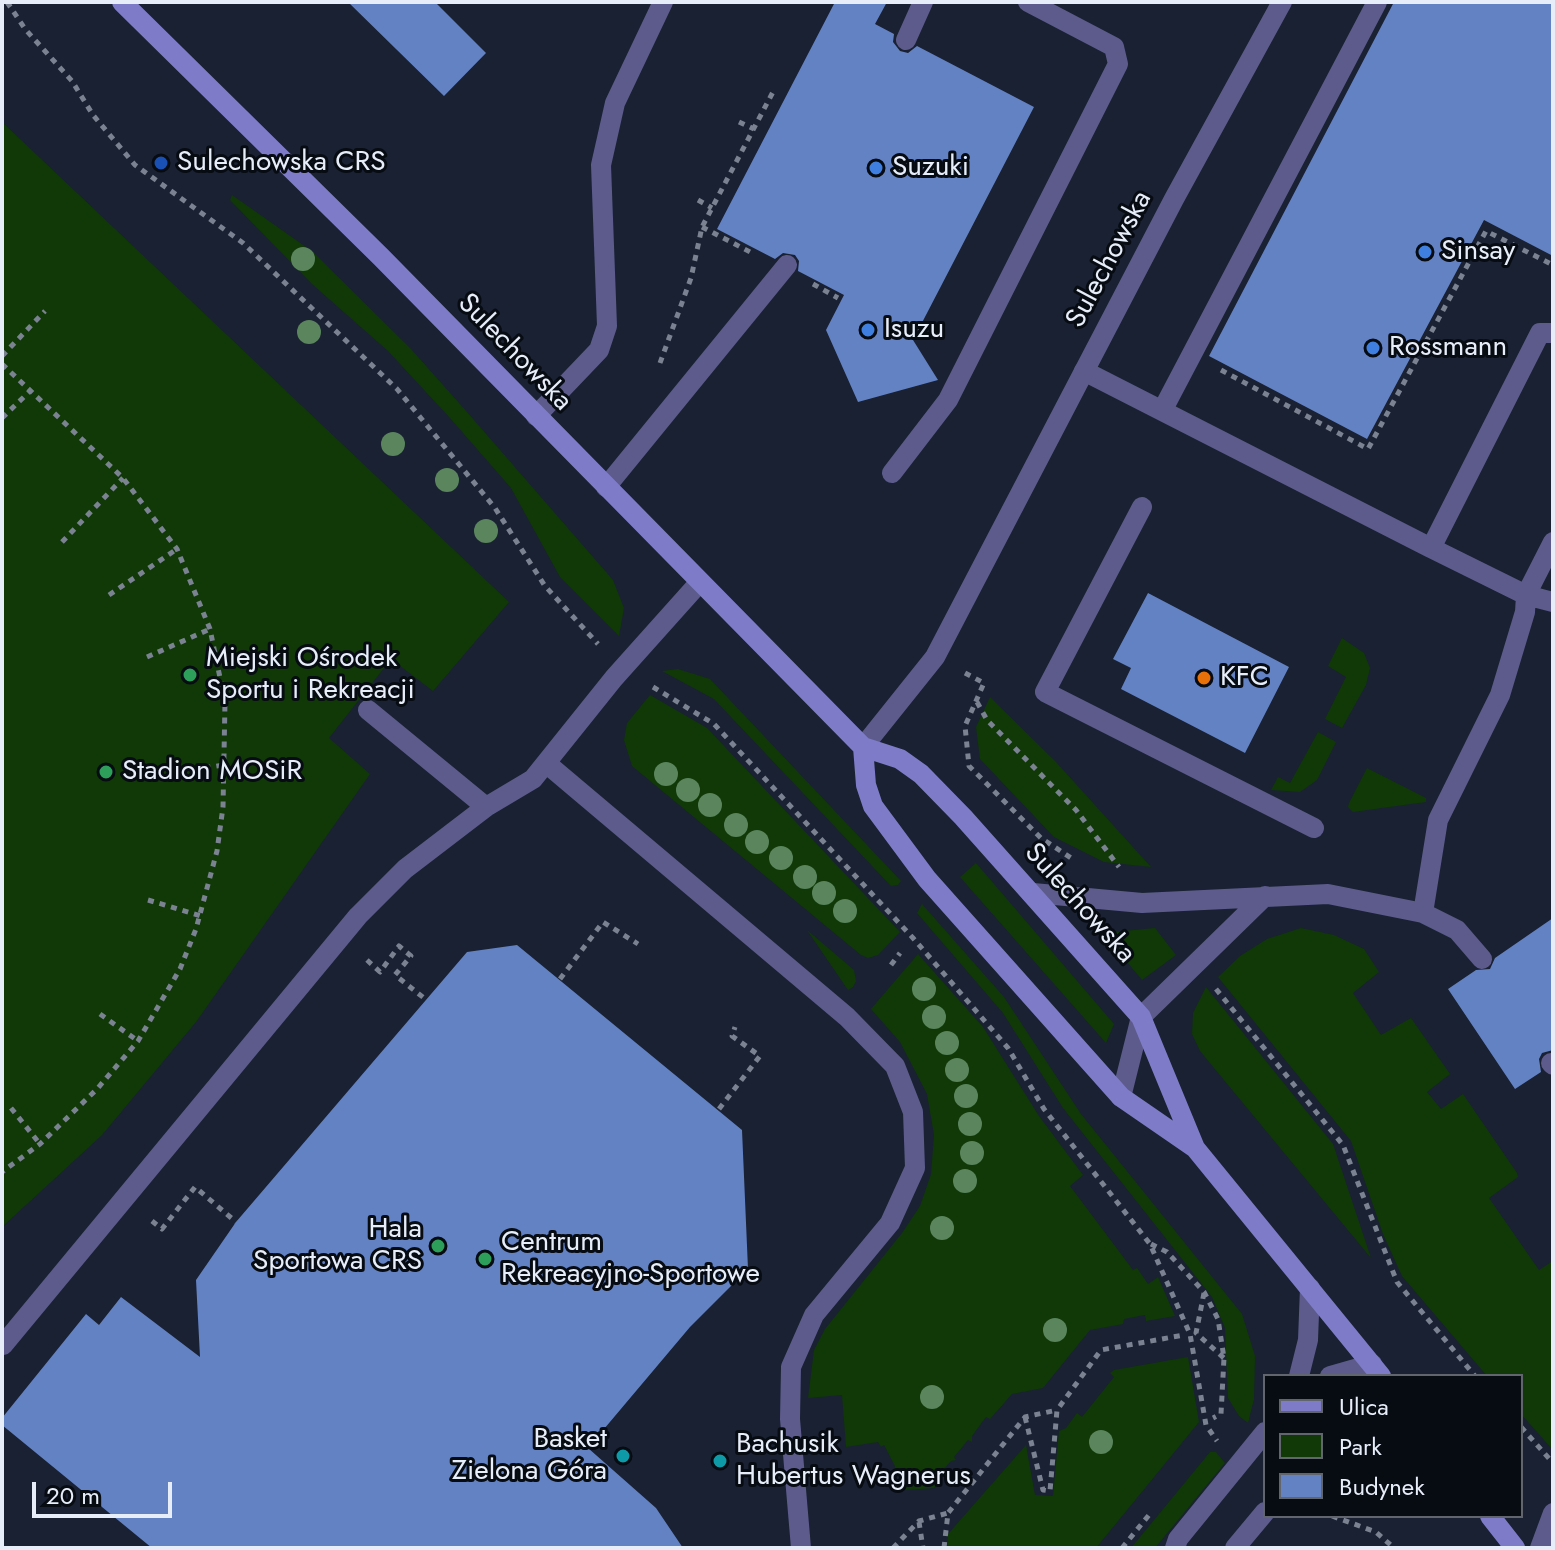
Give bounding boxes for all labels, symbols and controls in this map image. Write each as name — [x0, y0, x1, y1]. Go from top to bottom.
place label: Sulechowska CRS — [177, 146, 386, 180]
place label: Suzuki — [892, 151, 969, 185]
marker: Sulechowska CRS — [152, 154, 170, 172]
marker: Suzuki — [867, 159, 885, 177]
street label: Sulechowska — [1060, 186, 1160, 334]
place label: Sinsay — [1441, 235, 1515, 269]
marker: Sinsay — [1416, 243, 1434, 261]
street label: Sulechowska — [450, 287, 578, 419]
place label: Isuzu — [884, 313, 944, 347]
marker: Isuzu — [859, 321, 877, 339]
place label: Rossmann — [1389, 331, 1507, 365]
marker: Rossmann — [1364, 339, 1382, 357]
place label: Miejski Ośrodek Sportu i Rekreacji — [206, 642, 415, 708]
place label: KFC — [1220, 661, 1269, 695]
marker: Miejski Ośrodek Sportu i Rekreacji — [181, 666, 199, 684]
marker: KFC — [1195, 669, 1213, 687]
place label: Stadion MOSiR — [122, 755, 302, 789]
marker: Stadion MOSiR — [97, 763, 115, 781]
street label: Sulechowska — [1016, 837, 1142, 971]
place label: Hala Sportowa CRS — [253, 1213, 422, 1279]
place label: Centrum Rekreacyjno-Sportowe — [501, 1226, 760, 1292]
marker: Hala Sportowa CRS — [429, 1237, 447, 1255]
marker: Centrum Rekreacyjno-Sportowe — [476, 1250, 494, 1268]
legend — [1263, 1374, 1523, 1518]
text: Ulica — [1339, 1389, 1389, 1424]
place label: Basket Zielona Góra — [452, 1423, 607, 1489]
place label: Bachusik Hubertus Wagnerus — [736, 1428, 971, 1494]
text: Park — [1339, 1429, 1382, 1464]
marker: Basket Zielona Góra — [614, 1447, 632, 1465]
marker: Bachusik Hubertus Wagnerus — [711, 1452, 729, 1470]
scale bar — [36, 1466, 176, 1516]
text: Budynek — [1339, 1469, 1425, 1504]
text: 20 m — [46, 1478, 100, 1513]

